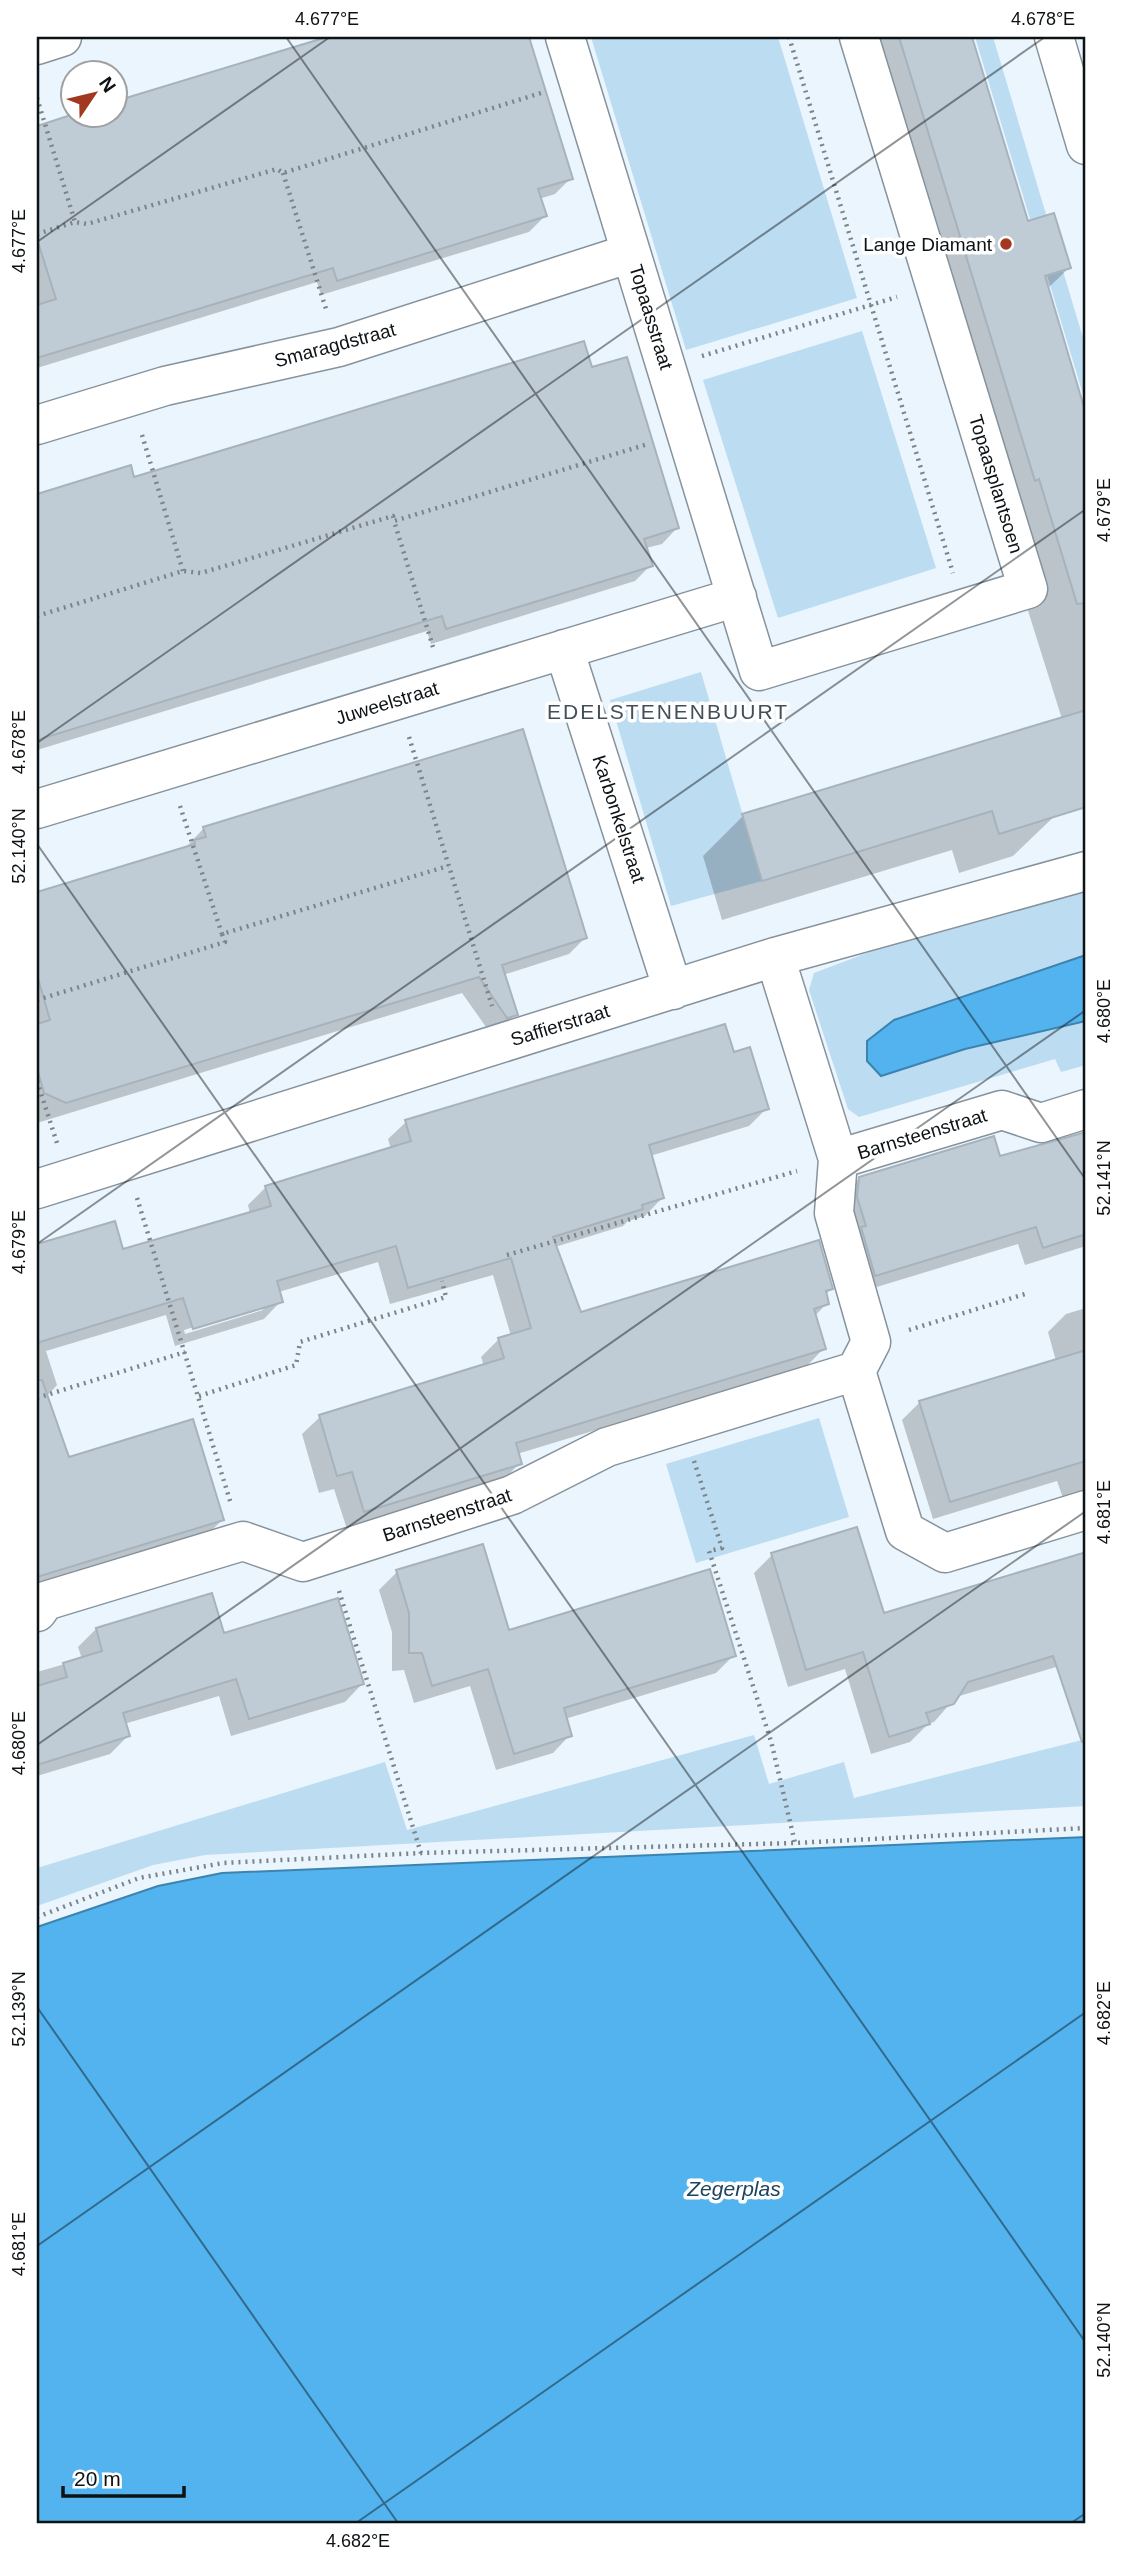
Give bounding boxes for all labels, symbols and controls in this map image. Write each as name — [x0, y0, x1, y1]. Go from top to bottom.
text: 4.677°E — [295, 9, 359, 29]
text: 4.678°E — [1011, 9, 1075, 29]
north arrow — [60, 60, 130, 130]
text: N — [95, 73, 120, 96]
text: 4.677°E — [9, 209, 29, 273]
place label: Lange Diamant — [863, 234, 993, 255]
marker: Lange Diamant — [998, 236, 1014, 252]
street label: Topaasstraat — [625, 262, 677, 373]
street label: Smaragdstraat — [272, 319, 399, 371]
street label: Topaasplantsoen — [965, 412, 1027, 556]
text: 4.679°E — [1094, 478, 1114, 542]
street label: Juweelstraat — [333, 677, 442, 729]
district label: EDELSTENENBUURT — [547, 700, 789, 723]
text: 4.678°E — [9, 710, 29, 774]
street label: Karbonkelstraat — [588, 752, 650, 886]
text: 52.140°N — [9, 808, 29, 884]
text: 4.680°E — [1094, 979, 1114, 1043]
street label: Saffierstraat — [508, 1000, 613, 1050]
street label: Barnsteenstraat — [855, 1104, 990, 1164]
text: 52.141°N — [1094, 1140, 1114, 1216]
text: 4.679°E — [9, 1210, 29, 1274]
text: 4.681°E — [1094, 1480, 1114, 1544]
street label: Barnsteenstraat — [380, 1484, 515, 1546]
text: 4.680°E — [9, 1711, 29, 1775]
text: 52.139°N — [9, 1971, 29, 2047]
text: 4.682°E — [1094, 1981, 1114, 2045]
water label: Zegerplas — [686, 2177, 781, 2200]
text: 4.681°E — [9, 2212, 29, 2276]
text: 52.140°N — [1094, 2302, 1114, 2378]
scale bar — [63, 2455, 184, 2499]
text: 20 m — [74, 2467, 121, 2490]
text: 4.682°E — [326, 2531, 390, 2551]

